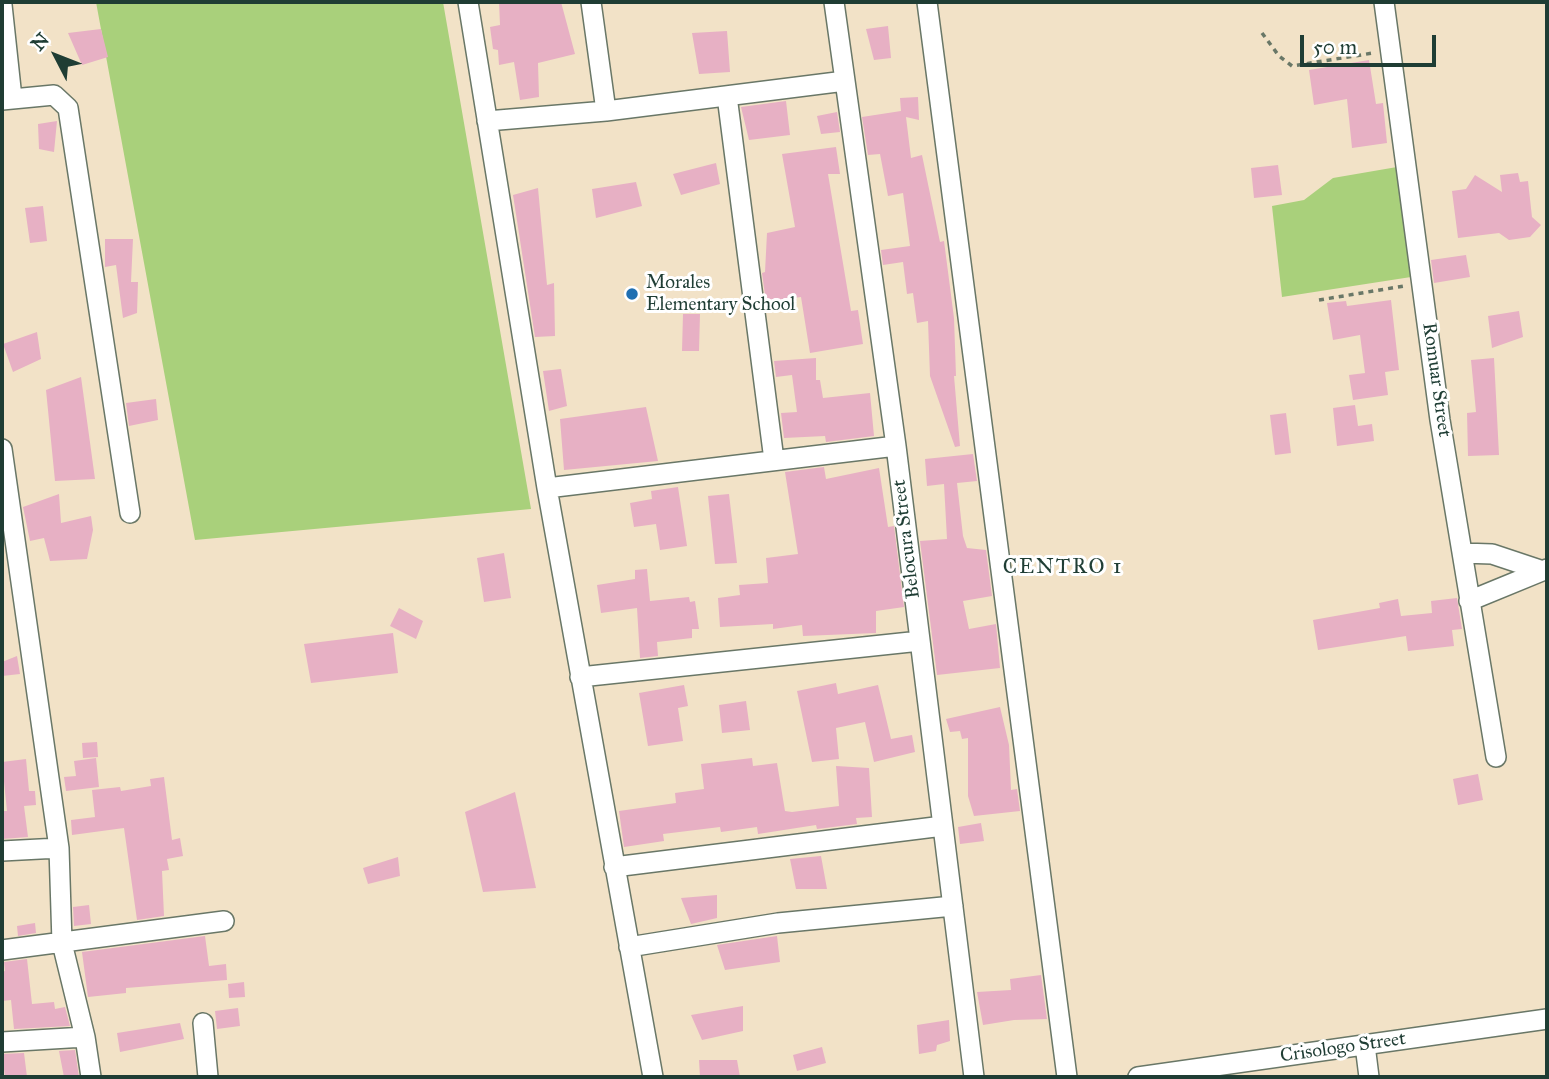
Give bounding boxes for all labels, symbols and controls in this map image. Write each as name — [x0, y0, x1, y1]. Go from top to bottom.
north arrow — [21, 21, 91, 91]
scale bar — [1304, 21, 1440, 65]
text: N — [26, 28, 54, 55]
text: 50 m — [1313, 34, 1357, 60]
place label: Morales Elementary School — [646, 272, 795, 316]
marker: Morales Elementary School — [624, 286, 640, 302]
street label: Romuar Street — [1417, 321, 1455, 439]
street label: Belocura Street — [888, 478, 926, 600]
district label: CENTRO 1 — [1004, 555, 1122, 581]
street label: Crisologo Street — [1279, 1028, 1407, 1068]

